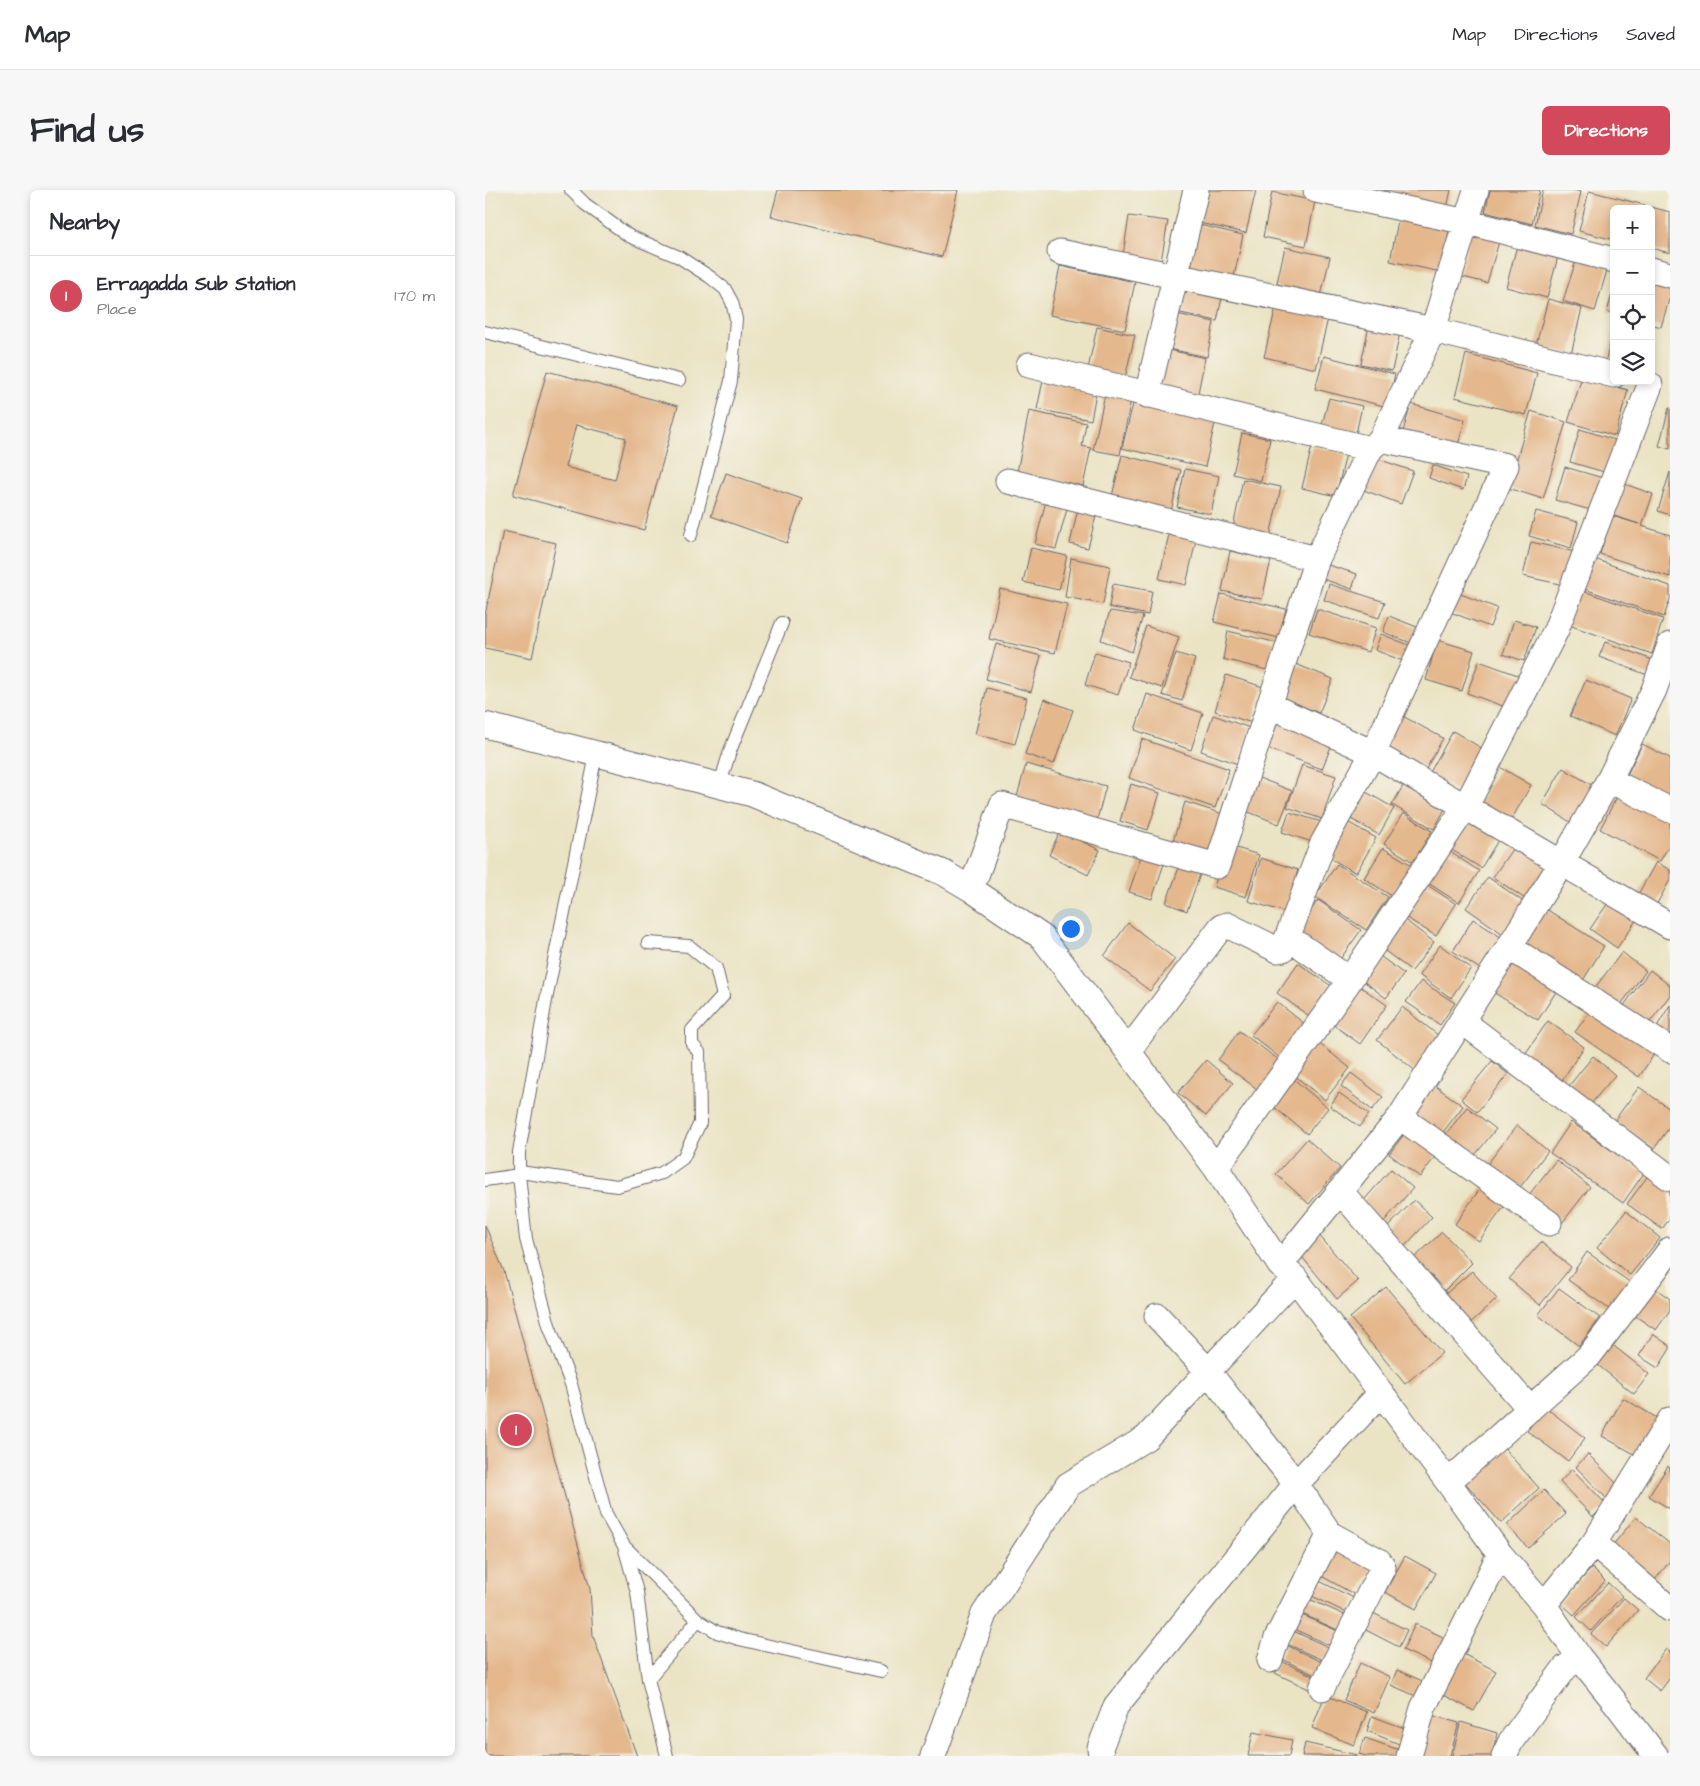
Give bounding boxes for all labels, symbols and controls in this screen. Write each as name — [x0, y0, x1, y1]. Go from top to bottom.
text: Map — [25, 18, 70, 52]
text: Map — [1452, 22, 1486, 47]
text: Directions — [1514, 22, 1598, 47]
text: Saved — [1626, 22, 1675, 47]
text: Find us — [30, 106, 144, 155]
button: Directions — [1542, 106, 1670, 155]
map controls — [1610, 205, 1655, 385]
button: + — [1610, 205, 1655, 250]
text: Nearby — [50, 208, 120, 237]
button: − — [1610, 250, 1655, 295]
text: Erragadda Sub Station — [97, 271, 296, 298]
text: 1 — [65, 285, 67, 307]
text: 170 m — [394, 285, 435, 307]
button: locate — [1610, 295, 1655, 340]
text: Place — [97, 298, 137, 320]
button: layers — [1610, 340, 1655, 385]
your location — [1058, 916, 1084, 942]
pin: 1 — [500, 1411, 532, 1449]

